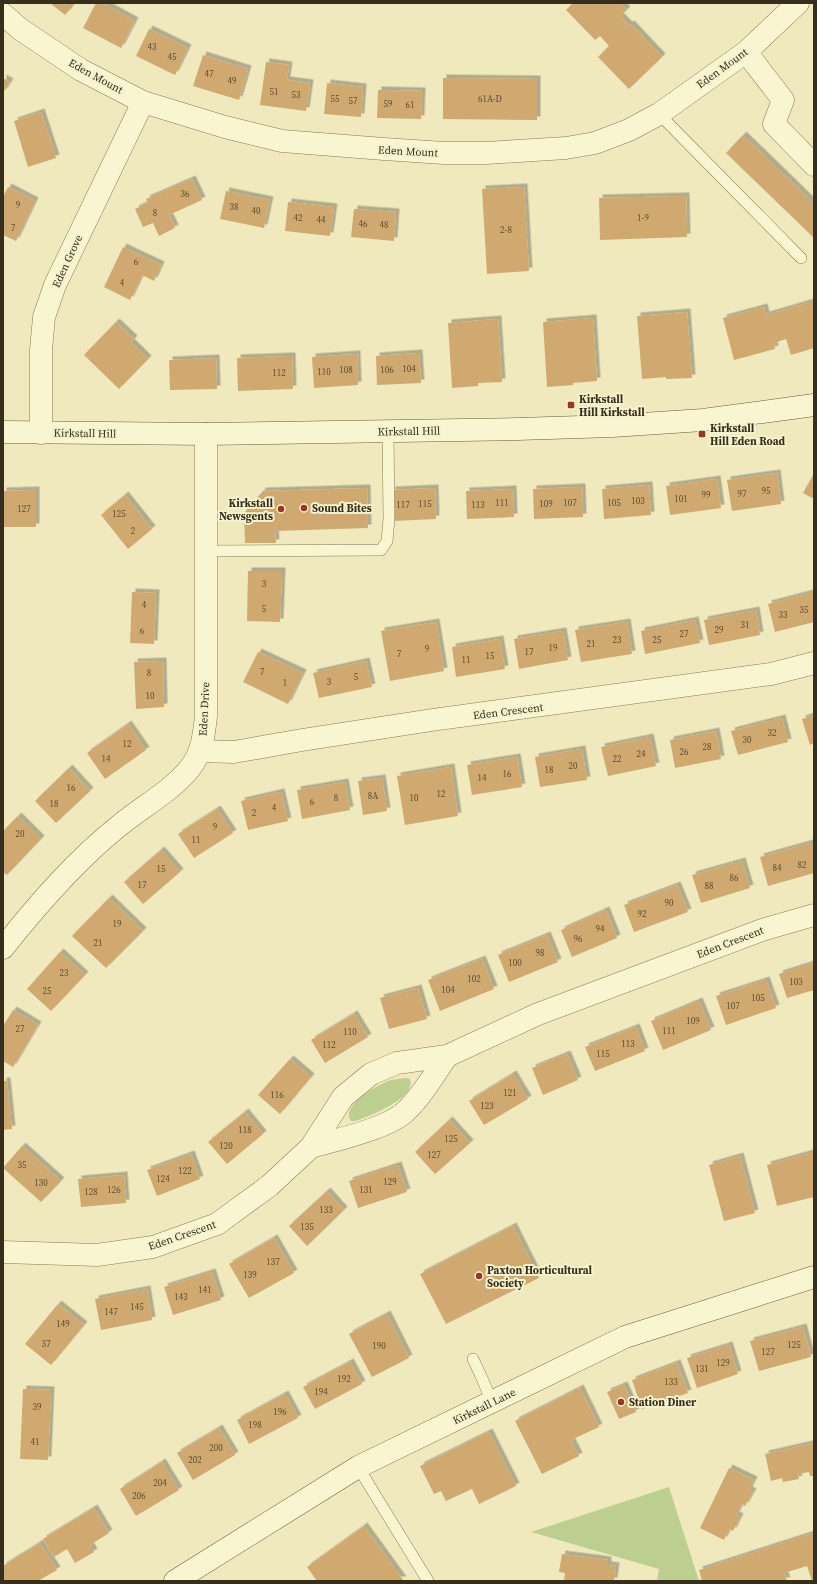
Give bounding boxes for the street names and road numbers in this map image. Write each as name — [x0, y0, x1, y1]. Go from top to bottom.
street label: Eden Mount — [694, 44, 751, 92]
street label: Eden Mount — [66, 55, 126, 98]
street label: Eden Mount — [378, 142, 439, 161]
street label: Eden Grove — [49, 232, 86, 290]
street label: Kirkstall Hill — [378, 423, 440, 440]
street label: Kirkstall Hill — [54, 425, 116, 442]
street label: Eden Drive — [196, 681, 213, 736]
street label: Eden Crescent — [472, 700, 544, 723]
street label: Eden Crescent — [694, 923, 766, 962]
street label: Eden Crescent — [146, 1217, 218, 1254]
street label: Kirkstall Lane — [450, 1385, 519, 1428]

